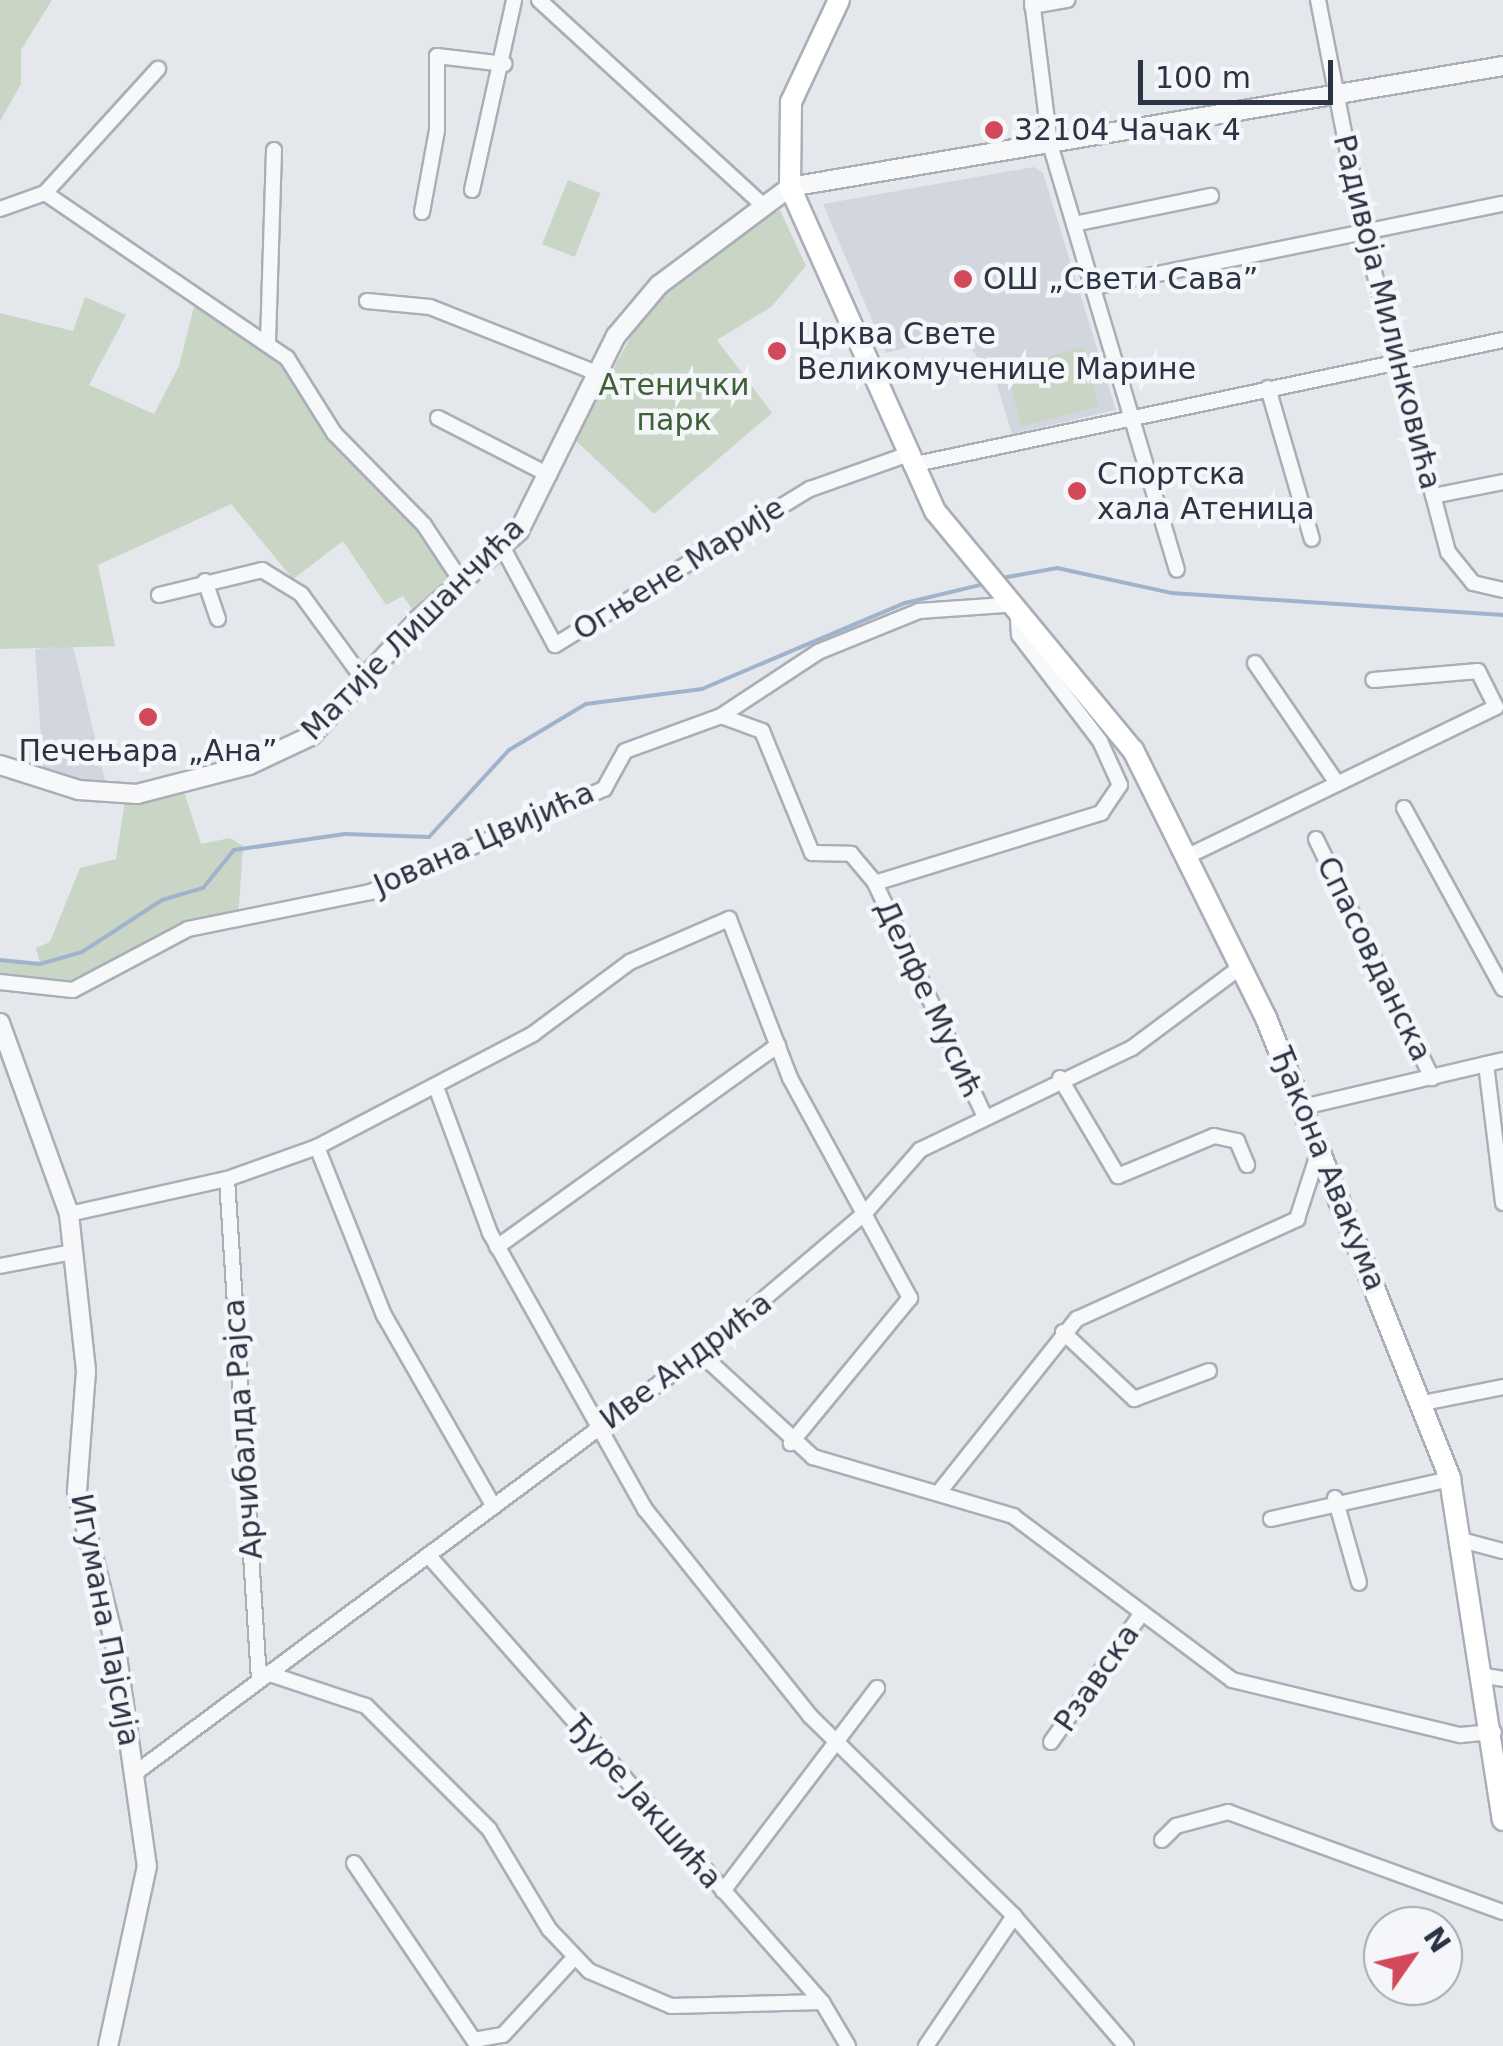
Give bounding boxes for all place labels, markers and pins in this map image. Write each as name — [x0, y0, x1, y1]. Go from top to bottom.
place label: 32104 Чачак 4 — [1014, 112, 1241, 148]
marker: 32104 Чачак 4 — [983, 119, 1005, 141]
place label: ОШ „Свети Сава” — [983, 261, 1258, 297]
marker: ОШ „Свети Сава” — [952, 268, 974, 290]
place label: Црква Свете Великомученице Марине — [797, 316, 1196, 386]
marker: Црква Свете Великомученице Марине — [766, 340, 788, 362]
place label: Спортска хала Атеница — [1097, 456, 1315, 526]
marker: Спортска хала Атеница — [1066, 480, 1088, 502]
marker: Печењара „Ана” — [137, 706, 159, 728]
place label: Печењара „Ана” — [18, 733, 278, 769]

